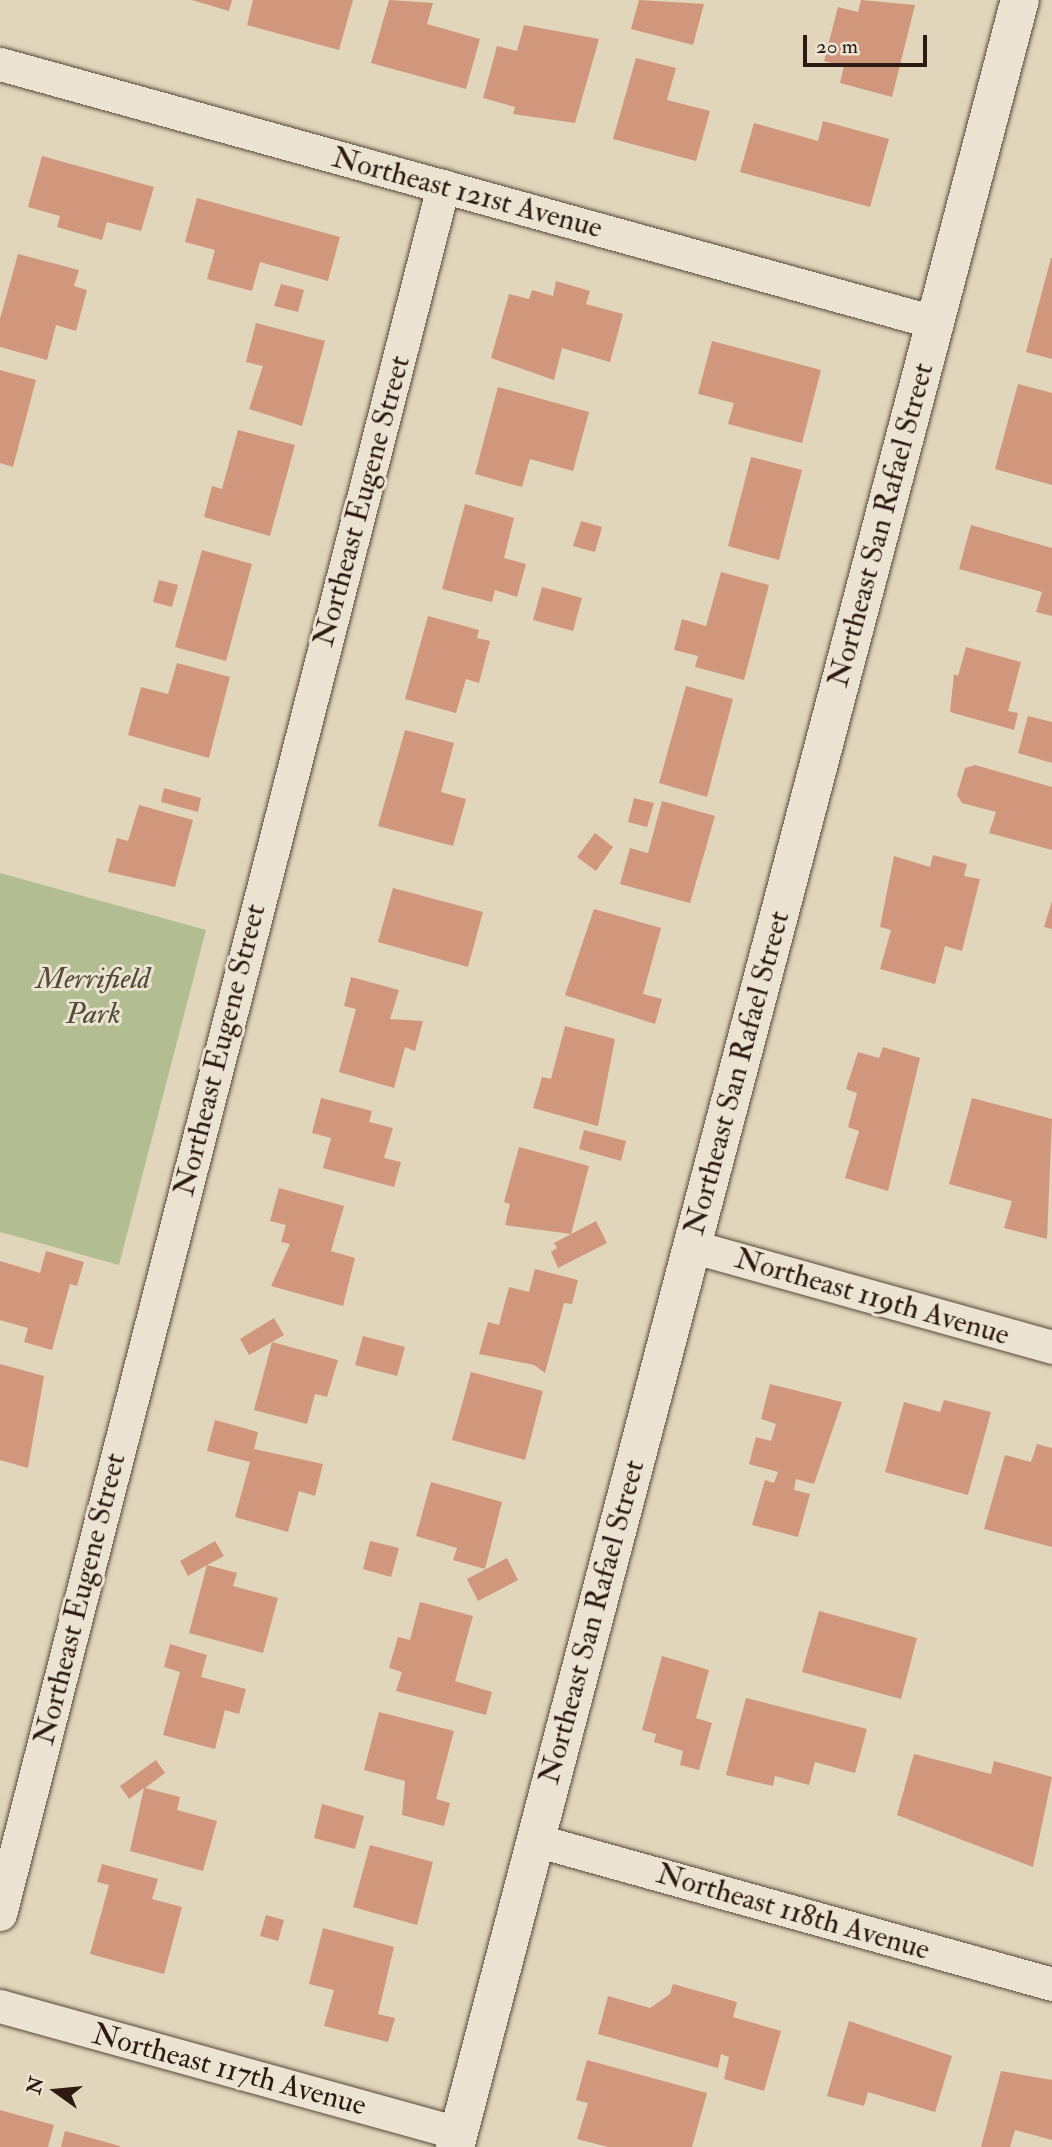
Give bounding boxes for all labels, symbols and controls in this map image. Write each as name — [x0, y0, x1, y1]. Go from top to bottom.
scale bar — [807, 21, 931, 65]
text: 20 m — [816, 33, 858, 60]
street label: Northeast 121st Avenue — [328, 140, 606, 246]
street label: Northeast Eugene Street — [306, 352, 418, 650]
street label: Northeast San Rafael Street — [820, 359, 942, 691]
street label: Northeast Eugene Street — [166, 900, 274, 1200]
street label: Northeast San Rafael Street — [676, 907, 798, 1239]
park label: Merrifield Park — [36, 961, 150, 1032]
street label: Northeast 119th Avenue — [731, 1241, 1013, 1353]
street label: Northeast Eugene Street — [26, 1449, 134, 1749]
street label: Northeast San Rafael Street — [531, 1456, 653, 1788]
street label: Northeast 118th Avenue — [652, 1856, 934, 1968]
street label: Northeast 117th Avenue — [88, 2016, 370, 2124]
north arrow — [21, 2056, 91, 2126]
text: N — [22, 2074, 50, 2097]

